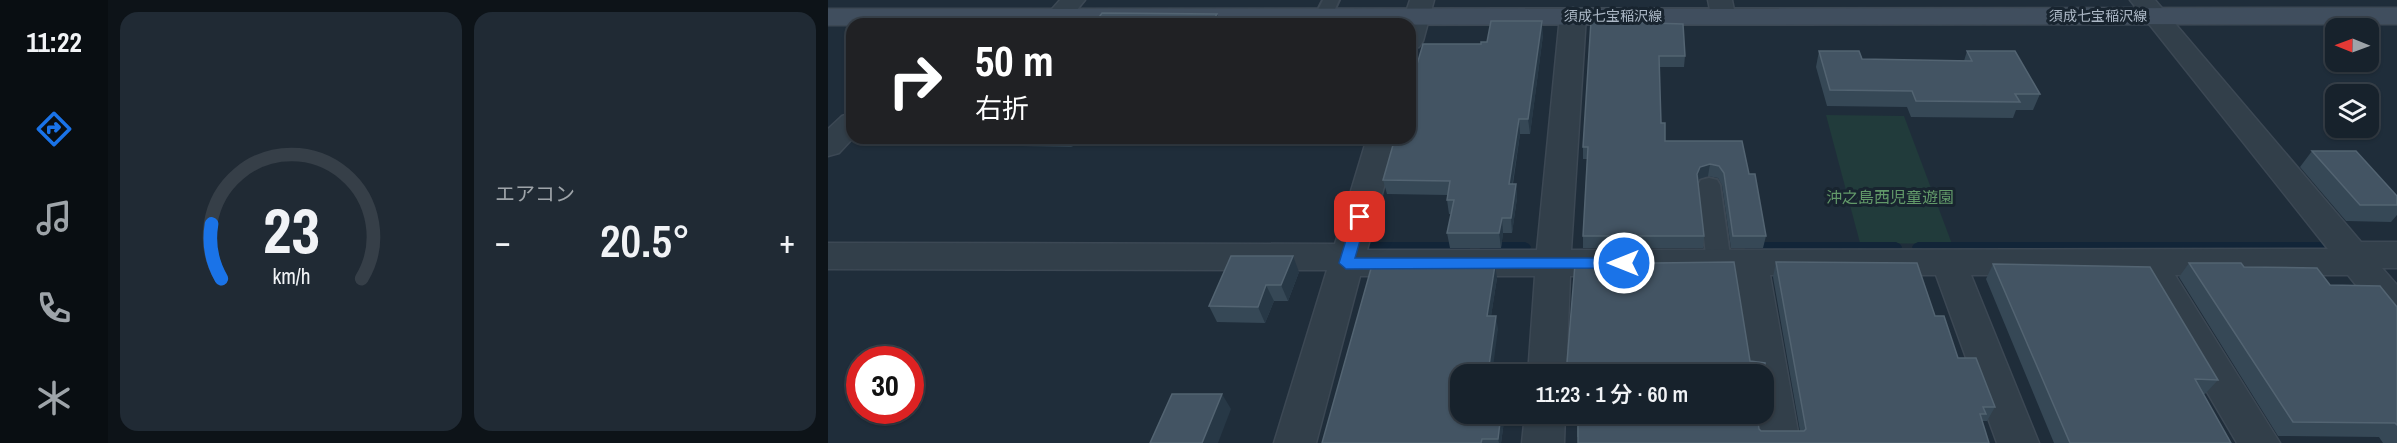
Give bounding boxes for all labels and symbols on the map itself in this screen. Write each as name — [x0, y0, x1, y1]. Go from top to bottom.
street label: 須成七宝稲沢線 — [1564, 7, 1662, 25]
street label: 須成七宝稲沢線 — [2049, 7, 2147, 25]
north arrow — [2325, 18, 2379, 72]
park label: 沖之島西児童遊園 — [1826, 186, 1954, 208]
pin — [1334, 191, 1385, 242]
position arrow — [1592, 231, 1656, 295]
speed limit sign: 30 — [846, 346, 924, 424]

